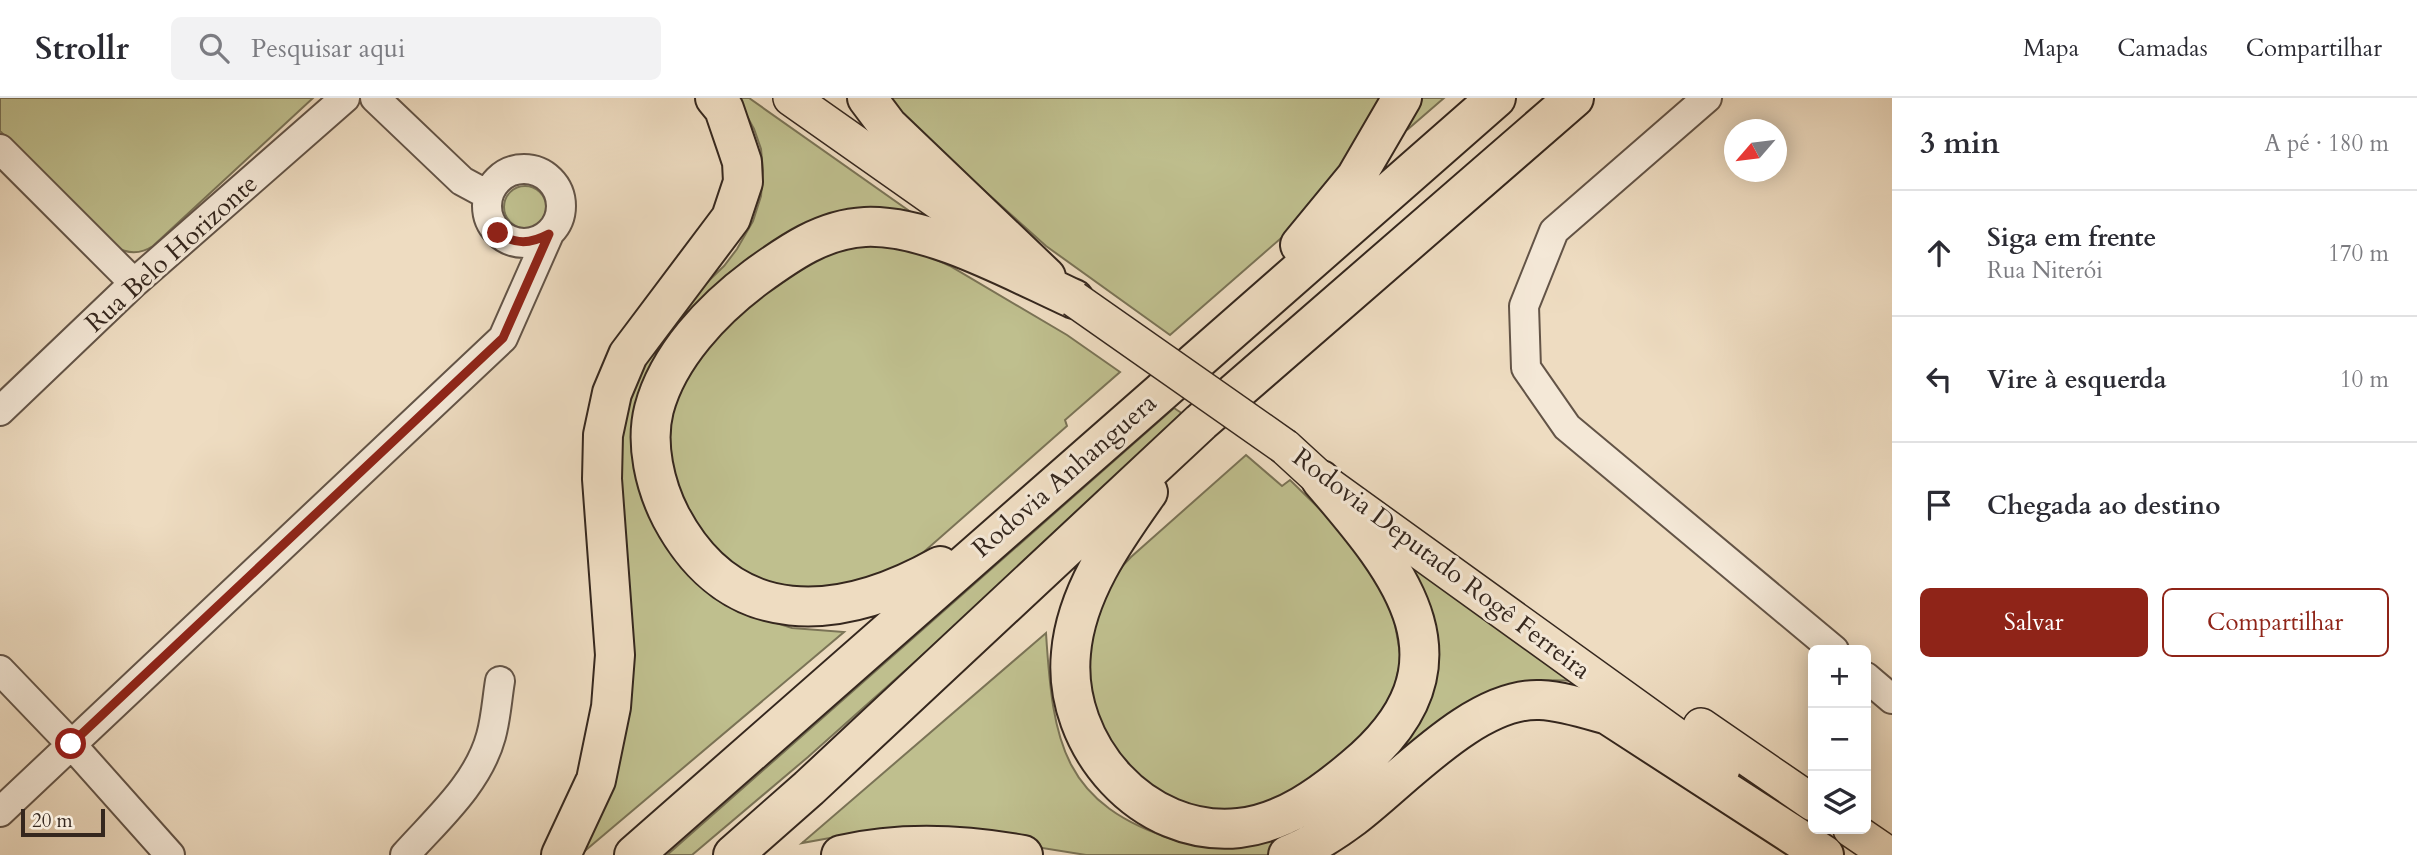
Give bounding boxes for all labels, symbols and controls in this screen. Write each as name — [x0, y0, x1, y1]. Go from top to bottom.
search box — [171, 17, 661, 80]
text: Strollr — [35, 26, 129, 71]
icon: search — [195, 29, 233, 67]
text: Pesquisar aqui — [251, 31, 405, 66]
text: Mapa — [2023, 32, 2079, 65]
text: Camadas — [2117, 32, 2208, 65]
text: Compartilhar — [2246, 32, 2382, 65]
north arrow — [1724, 119, 1787, 182]
text: 3 min — [1920, 123, 2000, 164]
text: A pé · 180 m — [2265, 128, 2389, 159]
street label: Rua Belo Horizonte — [78, 167, 265, 340]
route end — [482, 217, 513, 248]
text: Siga em frente — [1987, 220, 2156, 255]
icon: ahead — [1920, 234, 1958, 272]
text: 170 m — [2328, 238, 2389, 269]
text: Rua Niterói — [1987, 255, 2103, 286]
icon: left — [1920, 360, 1958, 398]
text: Vire à esquerda — [1987, 362, 2167, 397]
text: 10 m — [2340, 364, 2389, 395]
street label: Rodovia Anhanguera — [965, 386, 1164, 565]
street label: Rodovia Deputado Rogê Ferreira — [1285, 440, 1598, 687]
icon: arrive — [1920, 486, 1958, 524]
text: Chegada ao destino — [1987, 488, 2220, 523]
button: Salvar — [1920, 588, 2148, 657]
button: Compartilhar — [2162, 588, 2389, 657]
map controls — [1808, 645, 1871, 834]
button: + — [1808, 645, 1871, 708]
button: − — [1808, 708, 1871, 771]
route start — [55, 728, 86, 759]
button: layers — [1808, 771, 1871, 834]
scale bar — [21, 806, 105, 838]
text: 20 m — [32, 808, 73, 834]

